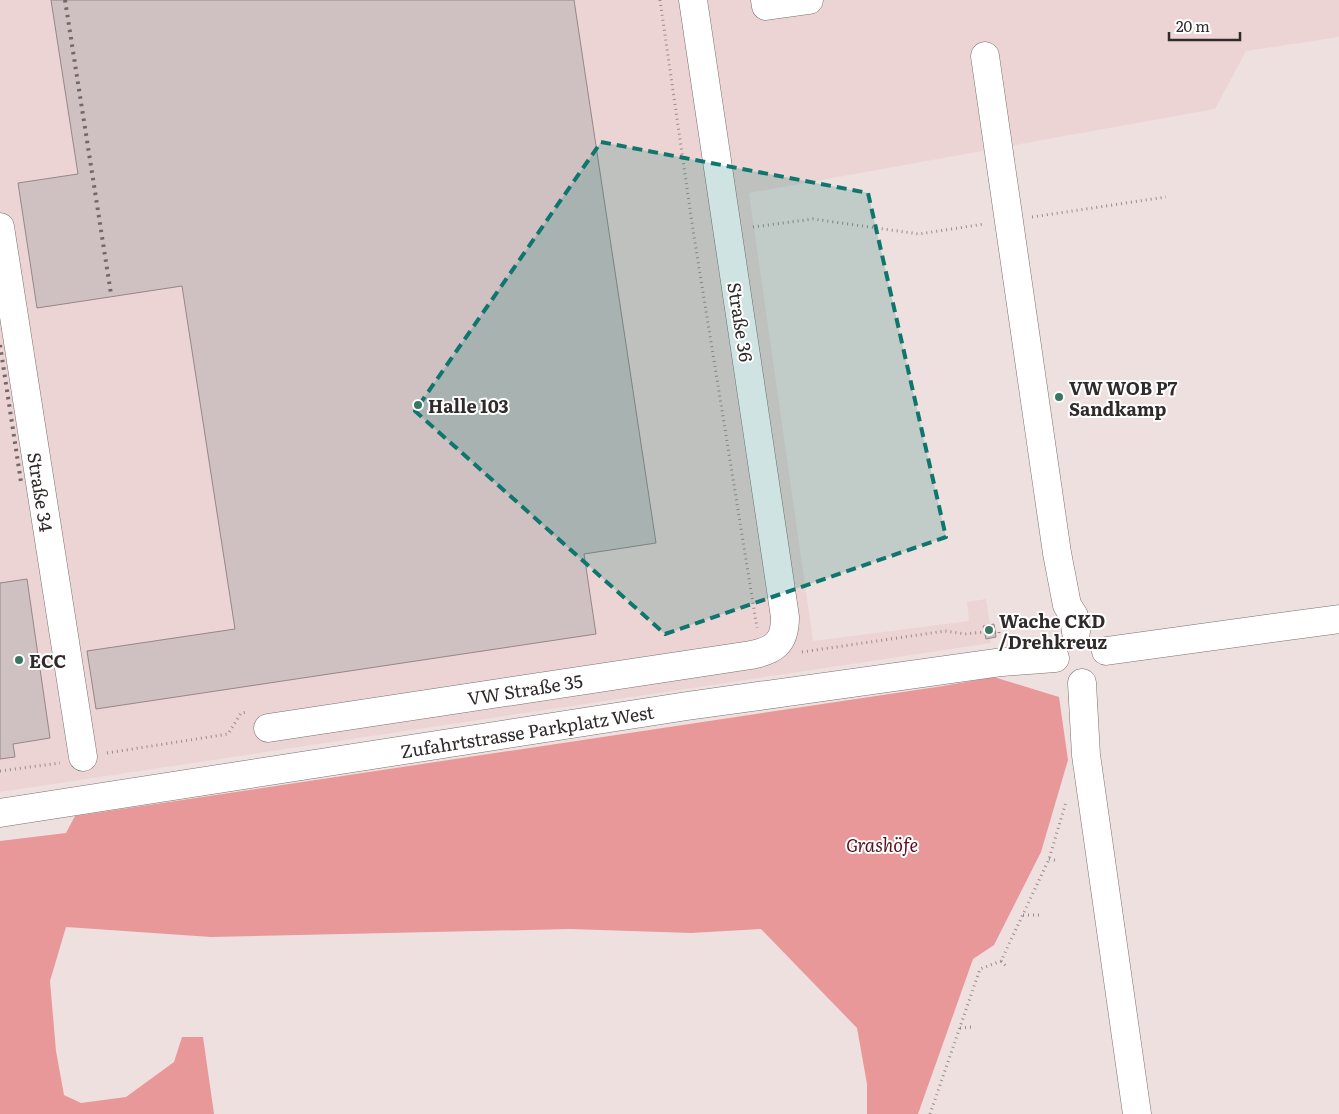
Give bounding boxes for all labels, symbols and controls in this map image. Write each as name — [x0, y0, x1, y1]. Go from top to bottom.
scale bar — [1169, 10, 1240, 42]
text: 20 m — [1176, 14, 1210, 37]
street label: Straße 36 — [721, 280, 761, 364]
place label: VW WOB P7 Sandkamp — [1069, 374, 1178, 422]
marker: VW WOB P7 Sandkamp — [1053, 391, 1065, 403]
place label: Halle 103 — [428, 392, 509, 419]
marker: Halle 103 — [412, 399, 424, 411]
street label: Straße 34 — [21, 450, 61, 534]
place label: Wache CKD /Drehkreuz — [999, 607, 1108, 655]
marker: Wache CKD /Drehkreuz — [983, 624, 995, 636]
place label: ECC — [29, 647, 66, 674]
marker: ECC — [13, 654, 25, 666]
street label: VW Straße 35 — [466, 667, 584, 711]
street label: Zufahrtstrasse Parkplatz West — [398, 698, 656, 764]
park label: Grashöfe — [846, 831, 918, 858]

